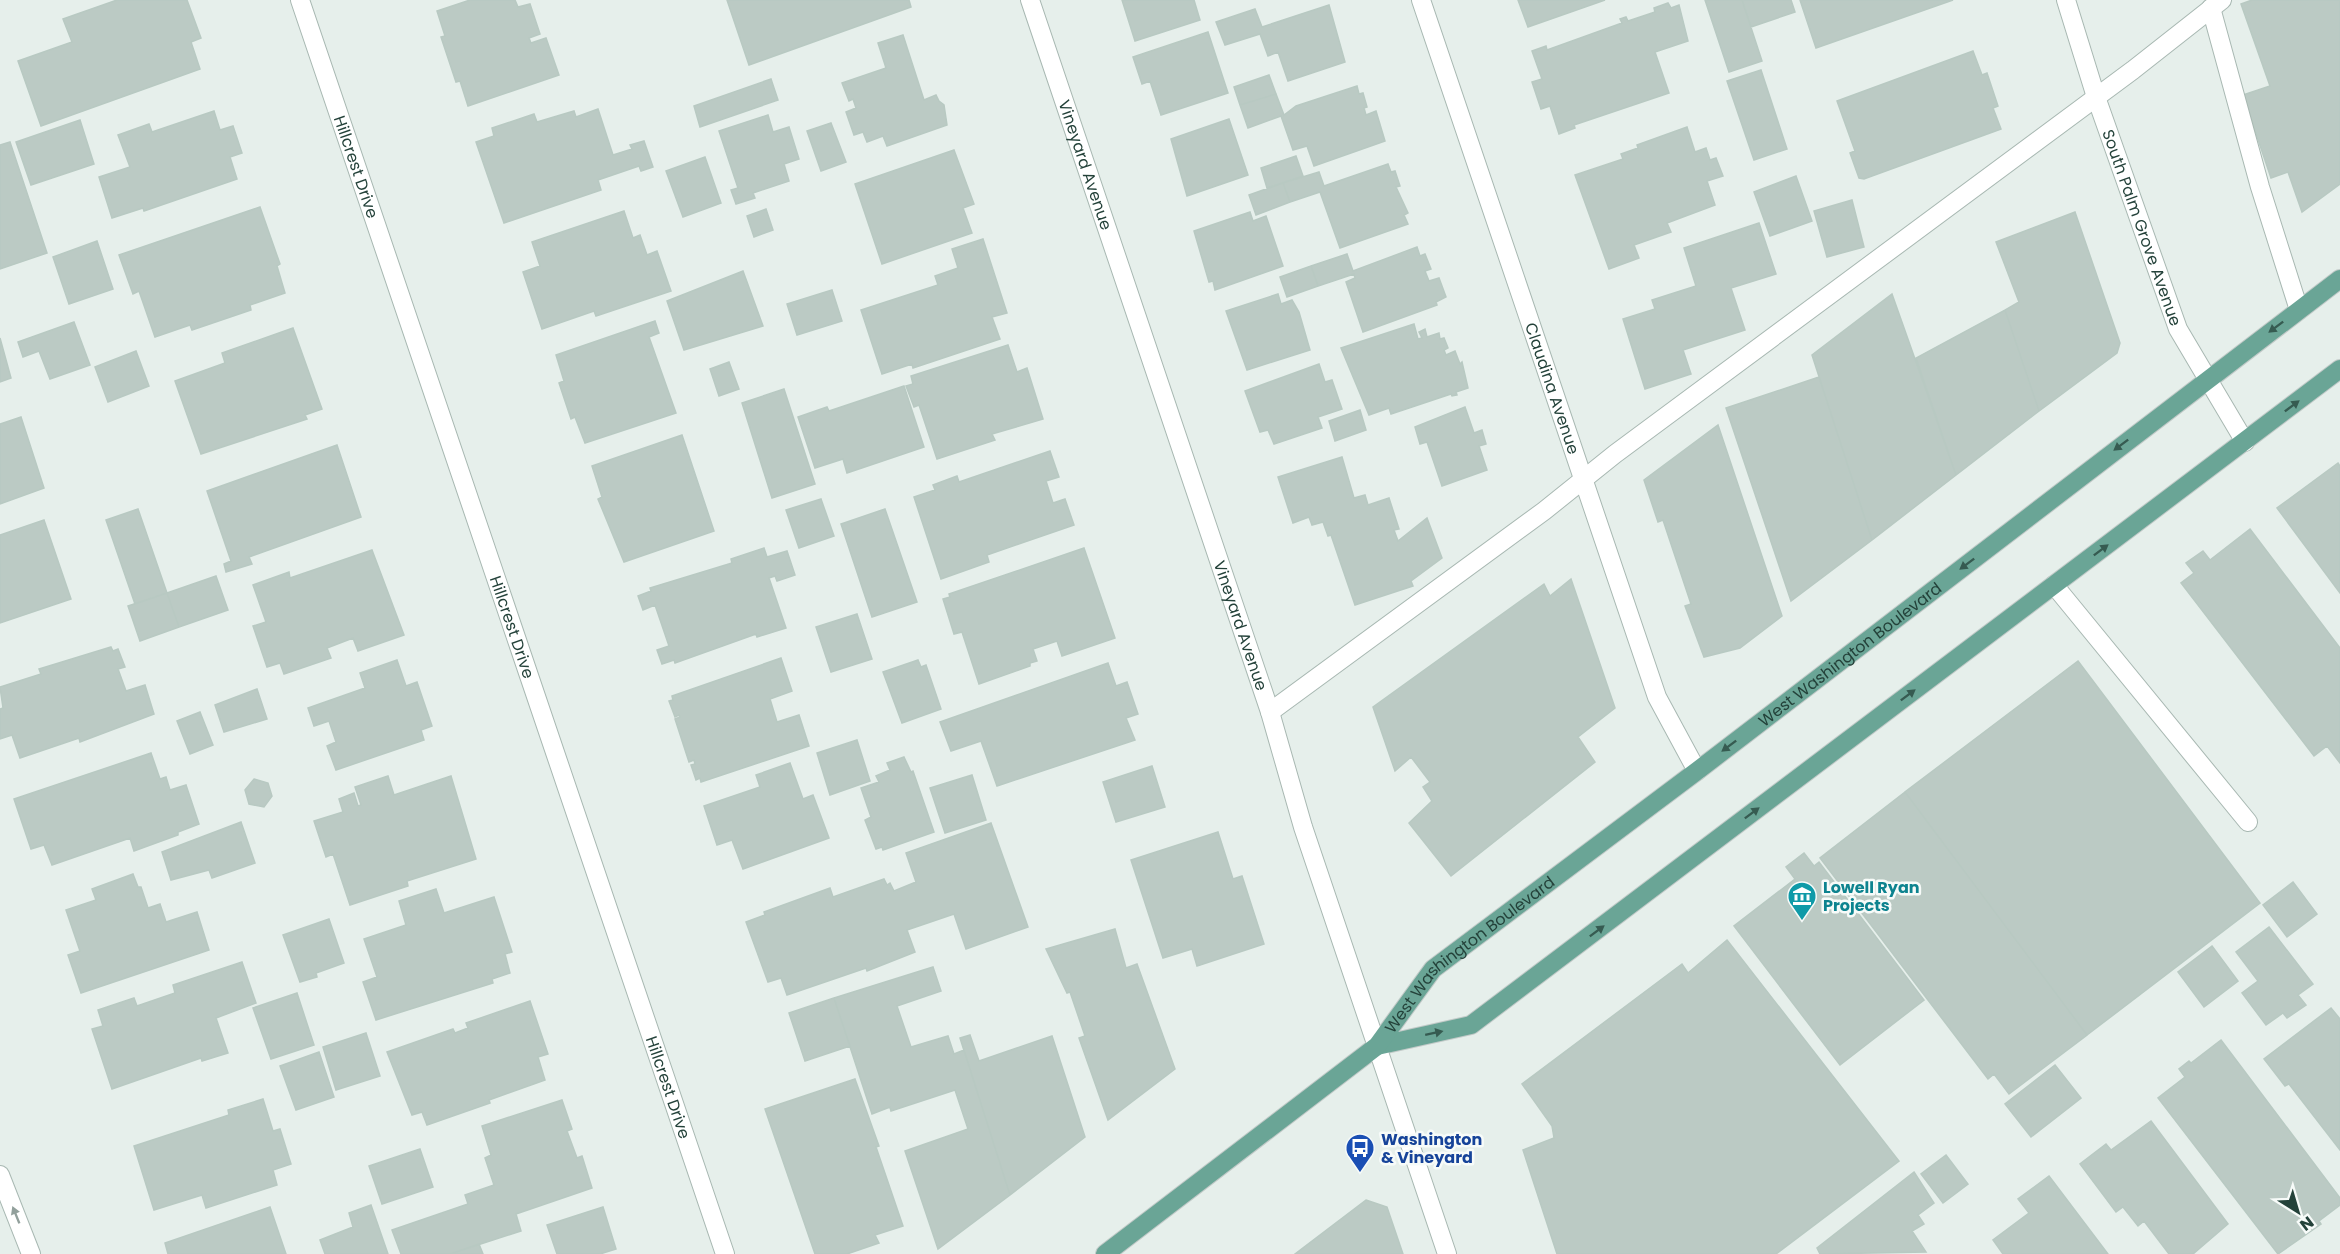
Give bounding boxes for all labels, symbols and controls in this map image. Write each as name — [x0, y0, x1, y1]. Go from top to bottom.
street label: Vineyard Avenue — [1052, 97, 1118, 233]
street label: Hillcrest Drive — [328, 112, 384, 221]
street label: South Palm Grove Avenue — [2096, 126, 2187, 329]
street label: Claudina Avenue — [1519, 320, 1585, 457]
one-way arrow — [2269, 321, 2285, 333]
one-way arrow — [2284, 401, 2299, 413]
one-way arrow — [2114, 439, 2130, 451]
one-way arrow — [2092, 544, 2108, 556]
street label: Vineyard Avenue — [1208, 557, 1273, 694]
one-way arrow — [1959, 557, 1974, 569]
street label: Hillcrest Drive — [484, 573, 540, 682]
street label: West Washington Boulevard — [1754, 577, 1947, 732]
one-way arrow — [1900, 690, 1915, 702]
one-way arrow — [1721, 740, 1736, 752]
one-way arrow — [1744, 807, 1760, 819]
street label: West Washington Boulevard — [1379, 871, 1559, 1038]
place label: Lowell Ryan Projects — [1823, 876, 1920, 917]
museum icon: Lowell Ryan Projects — [1786, 880, 1818, 922]
one-way arrow — [1589, 925, 1604, 937]
one-way arrow — [1425, 1028, 1443, 1038]
street label: Hillcrest Drive — [640, 1033, 696, 1142]
place label: Washington & Vineyard — [1381, 1128, 1482, 1169]
bus stop icon: Washington & Vineyard — [1344, 1132, 1376, 1174]
north arrow — [2268, 1182, 2328, 1242]
one-way arrow — [10, 1205, 20, 1223]
text: N — [2295, 1211, 2318, 1236]

